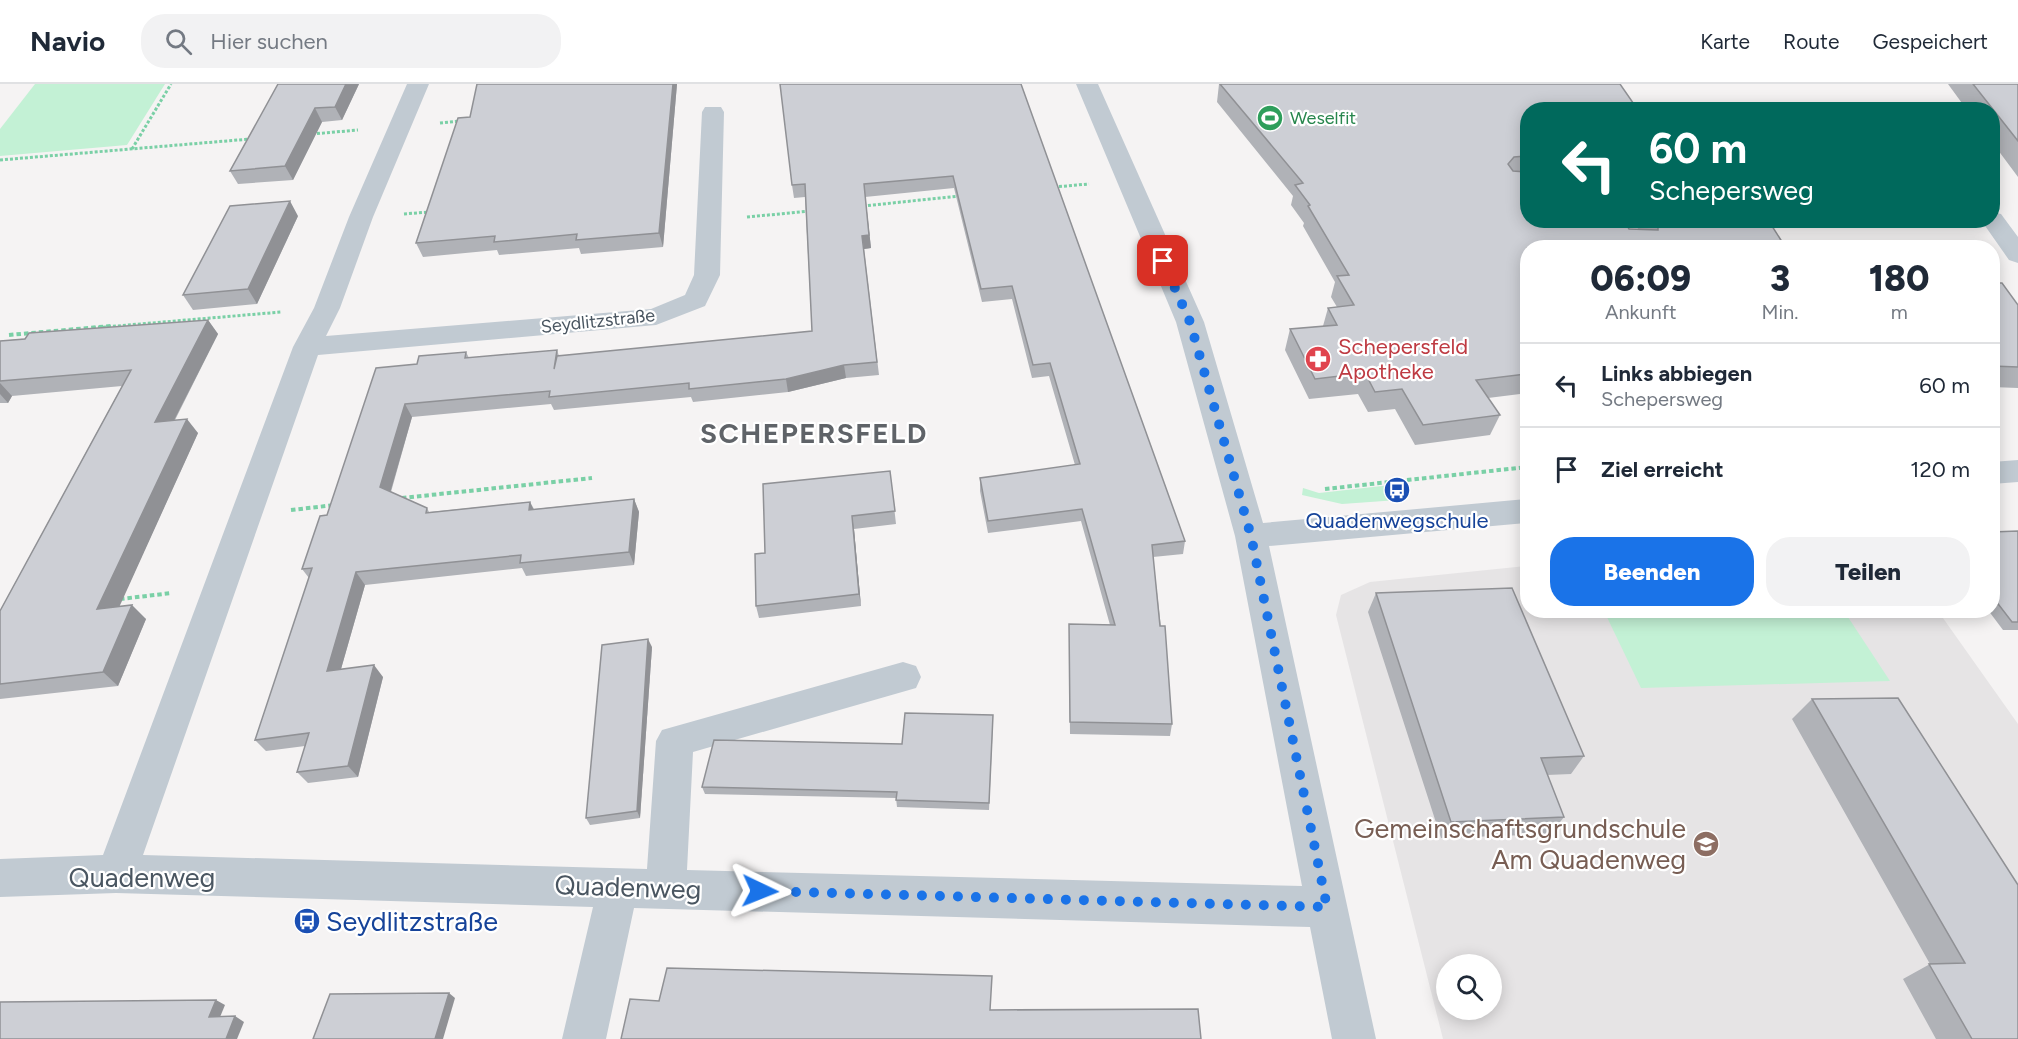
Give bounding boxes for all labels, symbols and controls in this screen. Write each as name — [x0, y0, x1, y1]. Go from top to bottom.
search box — [141, 14, 561, 68]
text: Navio — [30, 24, 105, 58]
icon: search — [162, 25, 195, 58]
text: Hier suchen — [210, 28, 328, 55]
text: Karte — [1700, 29, 1750, 54]
text: Route — [1783, 29, 1839, 54]
text: Gespeichert — [1872, 29, 1988, 54]
sports icon: Weselfit — [1255, 103, 1285, 133]
place label: Weselfit — [1290, 107, 1356, 129]
text: 60 m — [1649, 123, 1747, 174]
icon: left — [1550, 126, 1628, 204]
text: Schepersweg — [1649, 174, 1814, 207]
pin — [1137, 235, 1188, 286]
icon: arrive — [1146, 244, 1179, 277]
text: 06:09 — [1590, 257, 1691, 300]
text: 3 — [1770, 257, 1790, 300]
text: 180 — [1869, 257, 1930, 300]
text: Ankunft — [1605, 300, 1677, 324]
text: Min. — [1762, 300, 1798, 324]
text: m — [1891, 300, 1908, 324]
street label: Seydlitzstraße — [540, 304, 656, 338]
place label: Schepersfeld Apotheke — [1338, 333, 1468, 385]
pharmacy icon: Schepersfeld Apotheke — [1303, 344, 1333, 374]
text: Links abbiegen — [1601, 360, 1752, 387]
icon: left — [1550, 369, 1583, 402]
text: 60 m — [1919, 372, 1970, 399]
text: Schepersweg — [1601, 387, 1723, 411]
district label: SCHEPERSFELD — [700, 416, 928, 450]
icon: arrive — [1550, 453, 1583, 486]
text: Ziel erreicht — [1601, 456, 1724, 483]
text: 120 m — [1910, 456, 1970, 483]
bus stop icon: Quadenwegschule — [1382, 475, 1412, 505]
place label: Quadenwegschule — [1305, 507, 1489, 534]
button: Beenden — [1550, 537, 1754, 606]
button: Teilen — [1766, 537, 1970, 606]
place label: Gemeinschaftsgrundschule Am Quadenweg — [1354, 812, 1686, 876]
school or university icon: Gemeinschaftsgrundschule Am Quadenweg — [1691, 829, 1721, 859]
position arrow — [728, 859, 792, 923]
street label: Quadenweg — [69, 861, 215, 894]
street label: Quadenweg — [554, 868, 702, 906]
place label: Seydlitzstraße — [326, 905, 498, 938]
bus stop icon: Seydlitzstraße — [292, 906, 322, 936]
map controls — [1436, 954, 1502, 1020]
button: search — [1436, 954, 1502, 1020]

